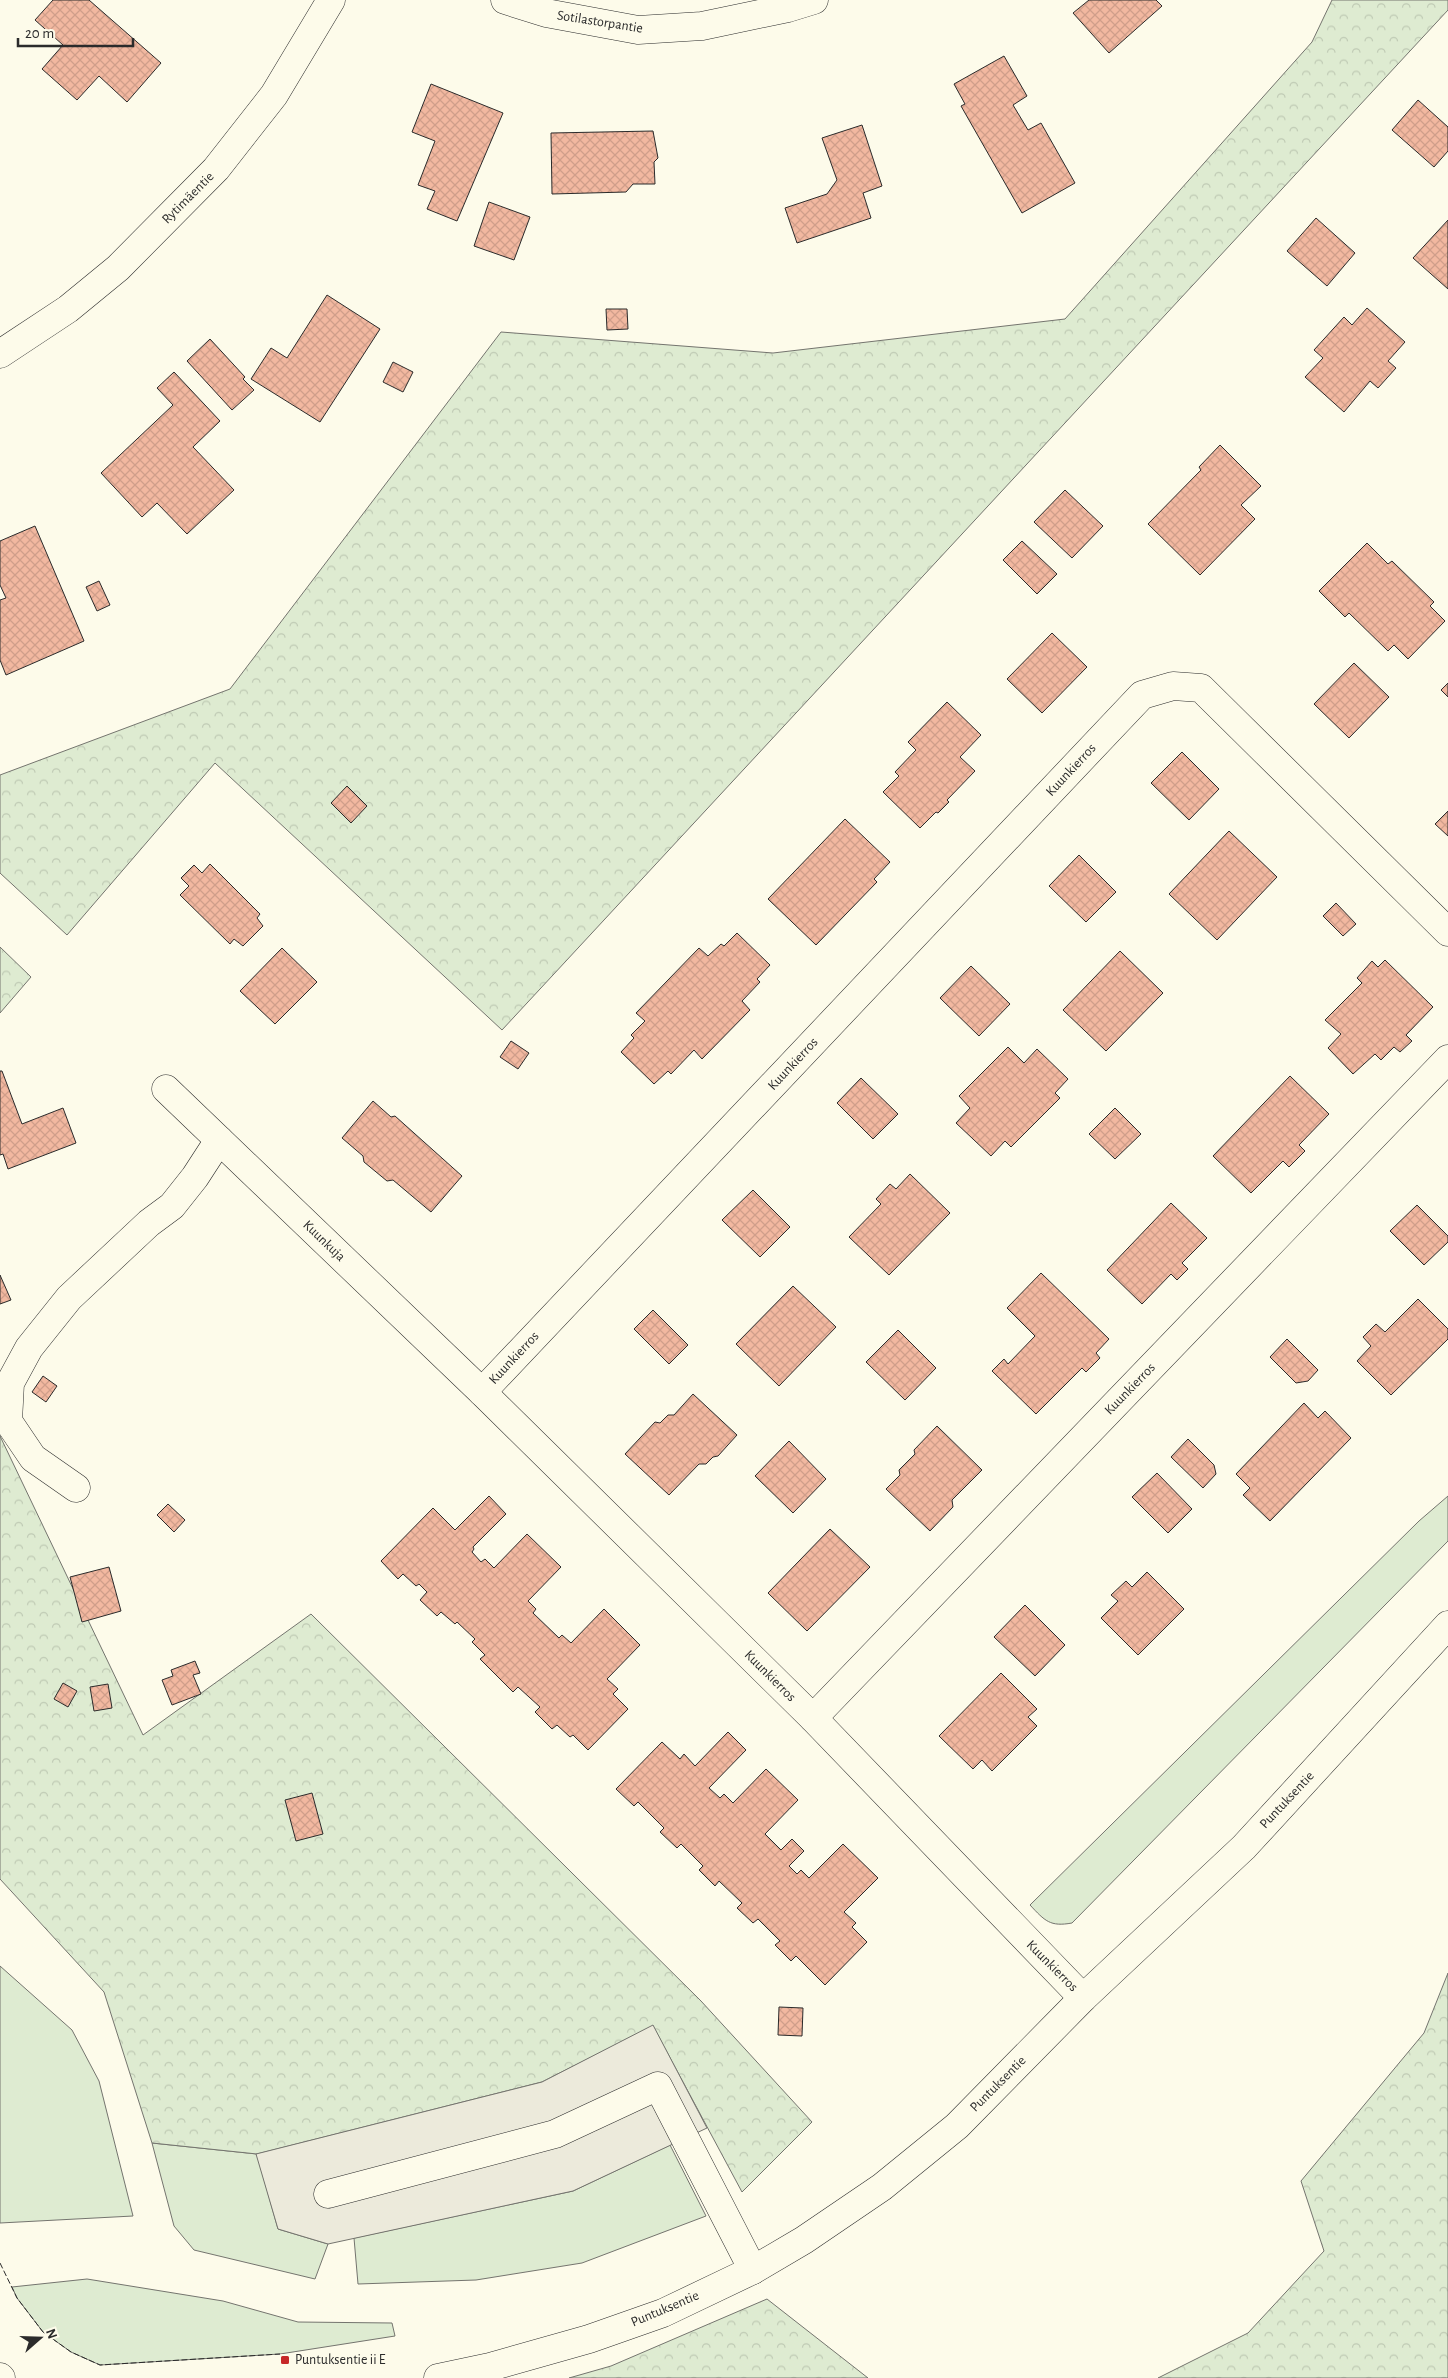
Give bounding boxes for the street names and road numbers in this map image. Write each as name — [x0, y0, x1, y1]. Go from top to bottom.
street label: Sotilastorpantie — [556, 8, 644, 36]
street label: Rytimäentie — [159, 169, 217, 227]
street label: Kuunkierros — [1043, 741, 1099, 799]
street label: Kuunkierros — [765, 1035, 821, 1093]
street label: Kuunkuja — [300, 1218, 348, 1265]
street label: Kuunkierros — [486, 1329, 542, 1387]
street label: Kuunkierros — [1102, 1360, 1158, 1418]
street label: Kuunkierros — [742, 1648, 798, 1704]
street label: Puntuksentie — [1257, 1769, 1317, 1831]
street label: Kuunkierros — [1024, 1938, 1080, 1994]
street label: Puntuksentie — [967, 2053, 1029, 2115]
street label: Puntuksentie — [629, 2288, 701, 2330]

